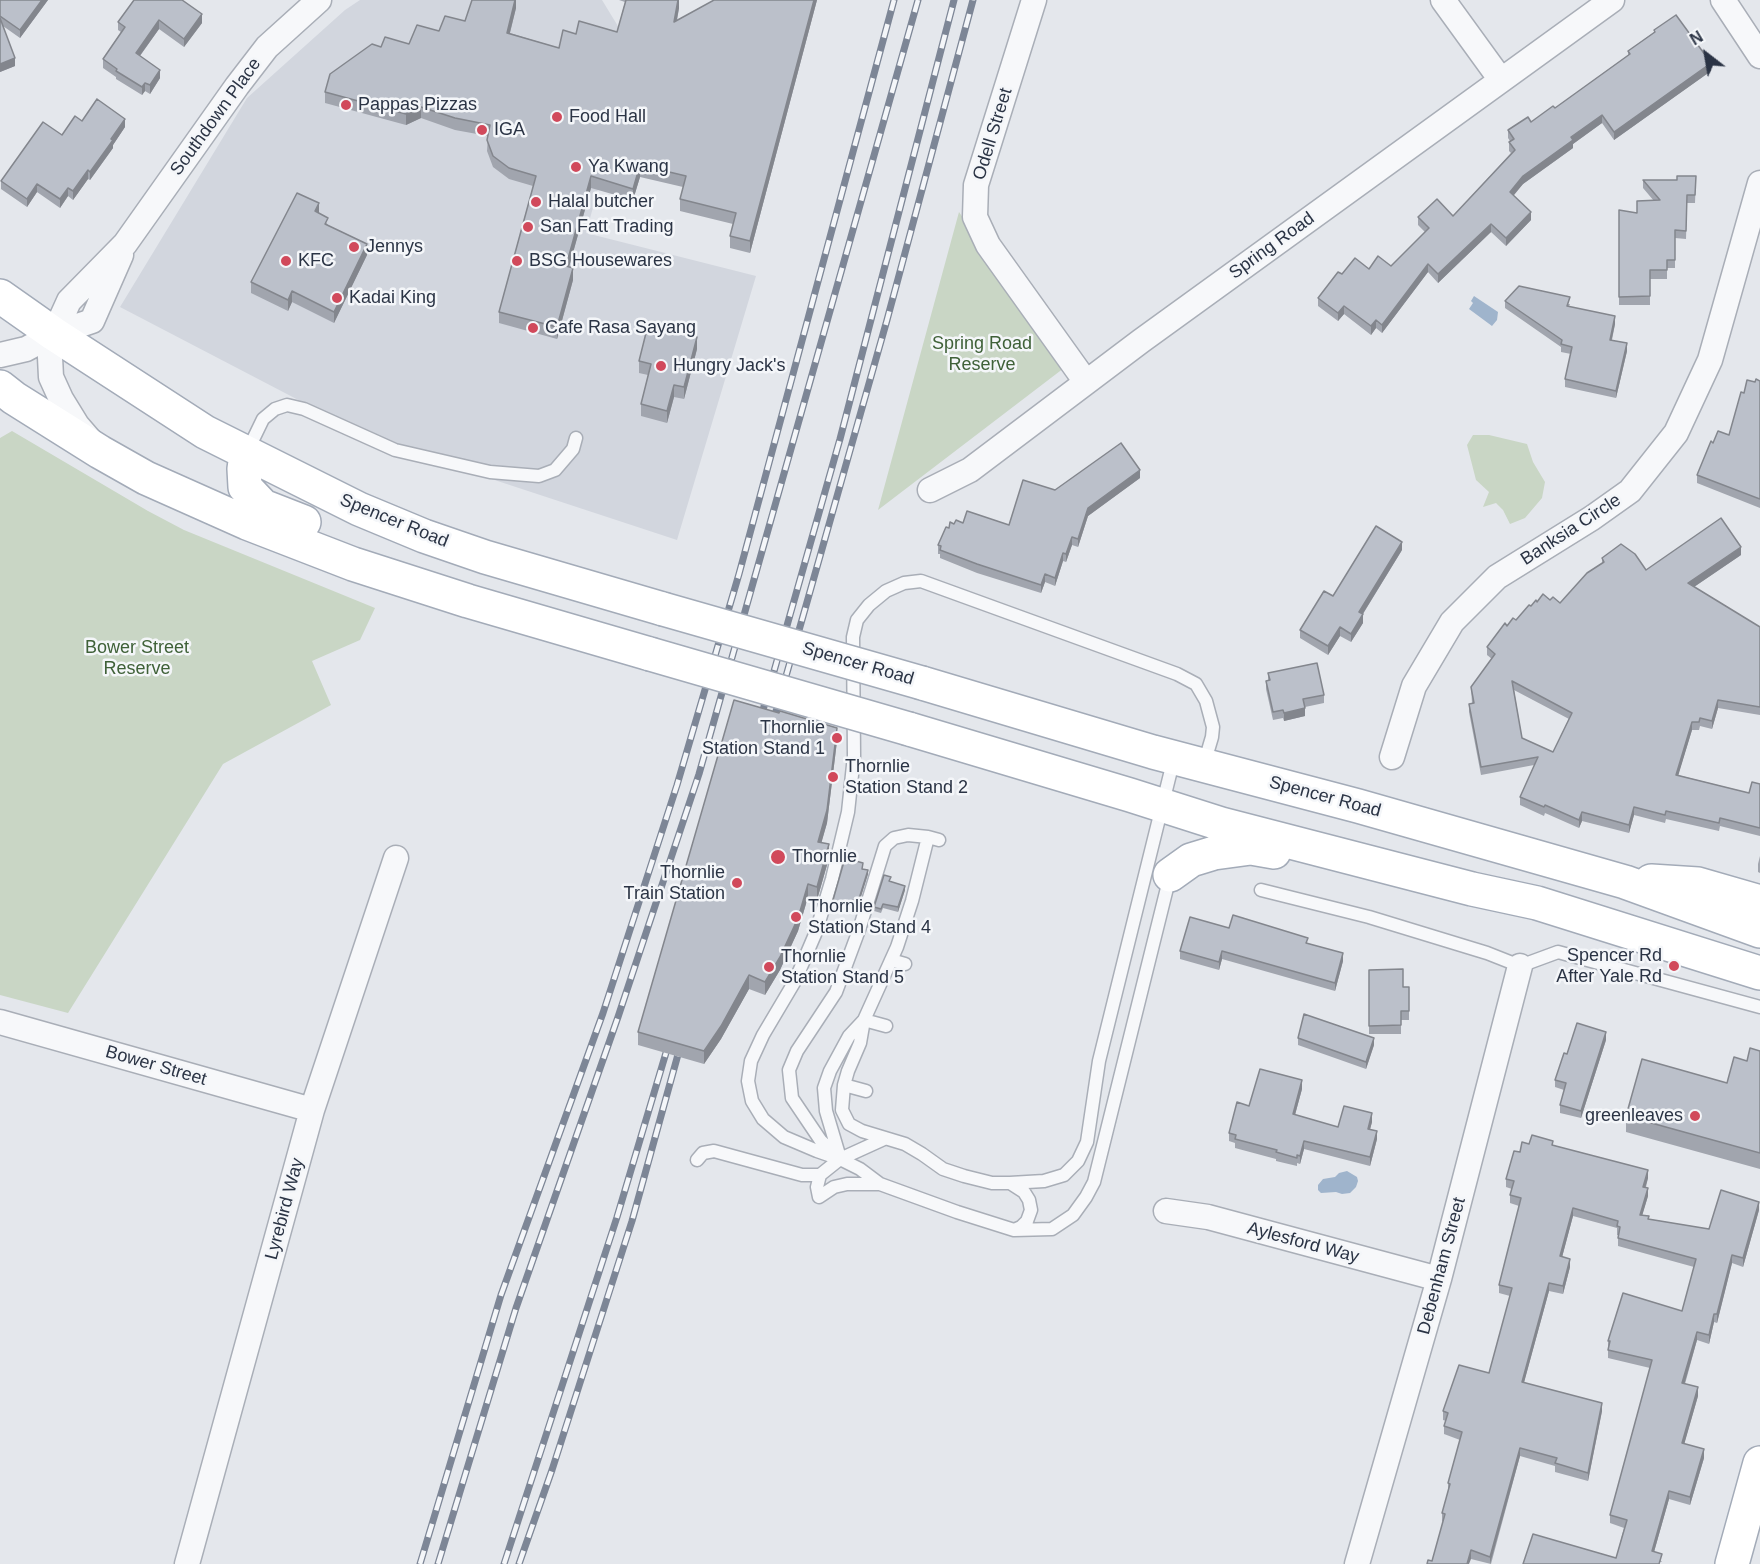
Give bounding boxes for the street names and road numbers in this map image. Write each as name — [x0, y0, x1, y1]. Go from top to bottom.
street label: Southdown Place — [166, 54, 266, 180]
street label: Odell Street — [969, 85, 1017, 183]
street label: Spring Road — [1225, 208, 1319, 284]
street label: Spencer Road — [337, 489, 451, 553]
street label: Banksia Circle — [1517, 490, 1625, 570]
street label: Spencer Road — [800, 638, 916, 690]
street label: Spencer Road — [1267, 772, 1383, 822]
street label: Bower Street — [103, 1041, 209, 1091]
street label: Lyrebird Way — [261, 1156, 309, 1262]
street label: Debenham Street — [1413, 1195, 1471, 1337]
street label: Aylesford Way — [1245, 1218, 1361, 1268]

